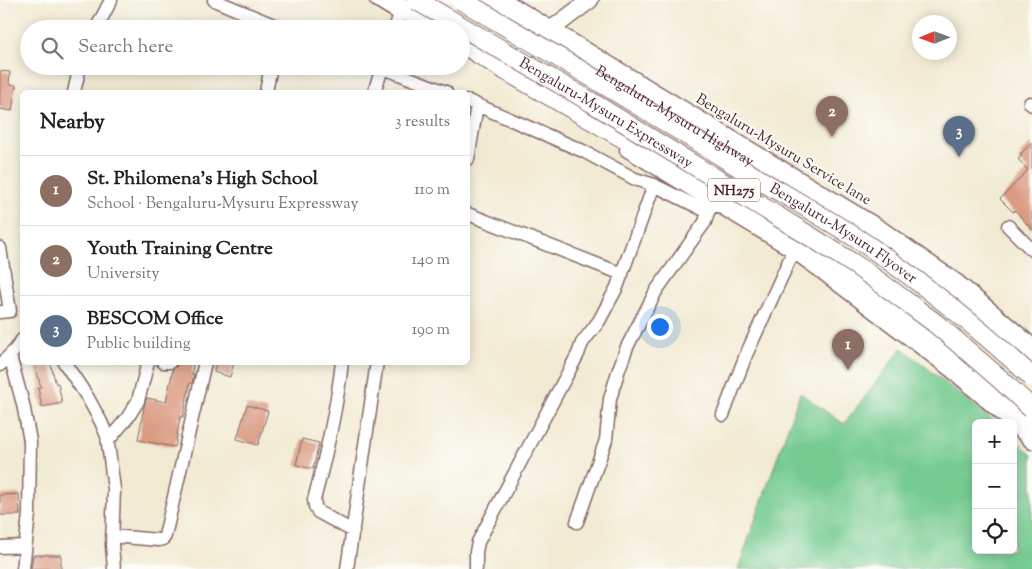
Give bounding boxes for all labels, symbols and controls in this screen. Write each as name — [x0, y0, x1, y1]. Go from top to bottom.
north arrow — [912, 15, 957, 60]
search box — [20, 20, 470, 75]
icon: search — [38, 34, 66, 62]
text: Search here — [78, 34, 173, 61]
street label: Bengaluru-Mysuru Expressway — [515, 53, 697, 174]
street label: Bengaluru-Mysuru Highway — [591, 61, 758, 173]
street label: Bengaluru-Mysuru Service lane — [691, 89, 875, 211]
pin: 2 — [816, 96, 848, 137]
text: Nearby — [40, 108, 105, 138]
text: 3 results — [395, 111, 450, 134]
pin: 3 — [943, 116, 975, 157]
text: St. Philomena's High School — [87, 166, 318, 193]
road number: NH275 — [708, 178, 760, 202]
text: 1 — [53, 179, 59, 202]
text: 110 m — [414, 179, 450, 202]
street label: Bengaluru-Mysuru Flyover — [765, 179, 921, 289]
text: School · Bengaluru-Mysuru Expressway — [87, 193, 358, 216]
text: Youth Training Centre — [87, 236, 273, 263]
text: 2 — [52, 249, 60, 272]
text: 140 m — [412, 249, 450, 272]
text: University — [87, 263, 160, 286]
text: BESCOM Office — [87, 306, 223, 333]
your location — [647, 314, 673, 340]
text: 3 — [53, 319, 59, 342]
text: 190 m — [412, 319, 450, 342]
pin: 1 — [832, 329, 864, 370]
text: Public building — [87, 333, 191, 356]
map controls — [972, 419, 1017, 554]
button: + — [972, 419, 1017, 464]
button: − — [972, 464, 1017, 509]
button: locate — [972, 509, 1017, 554]

